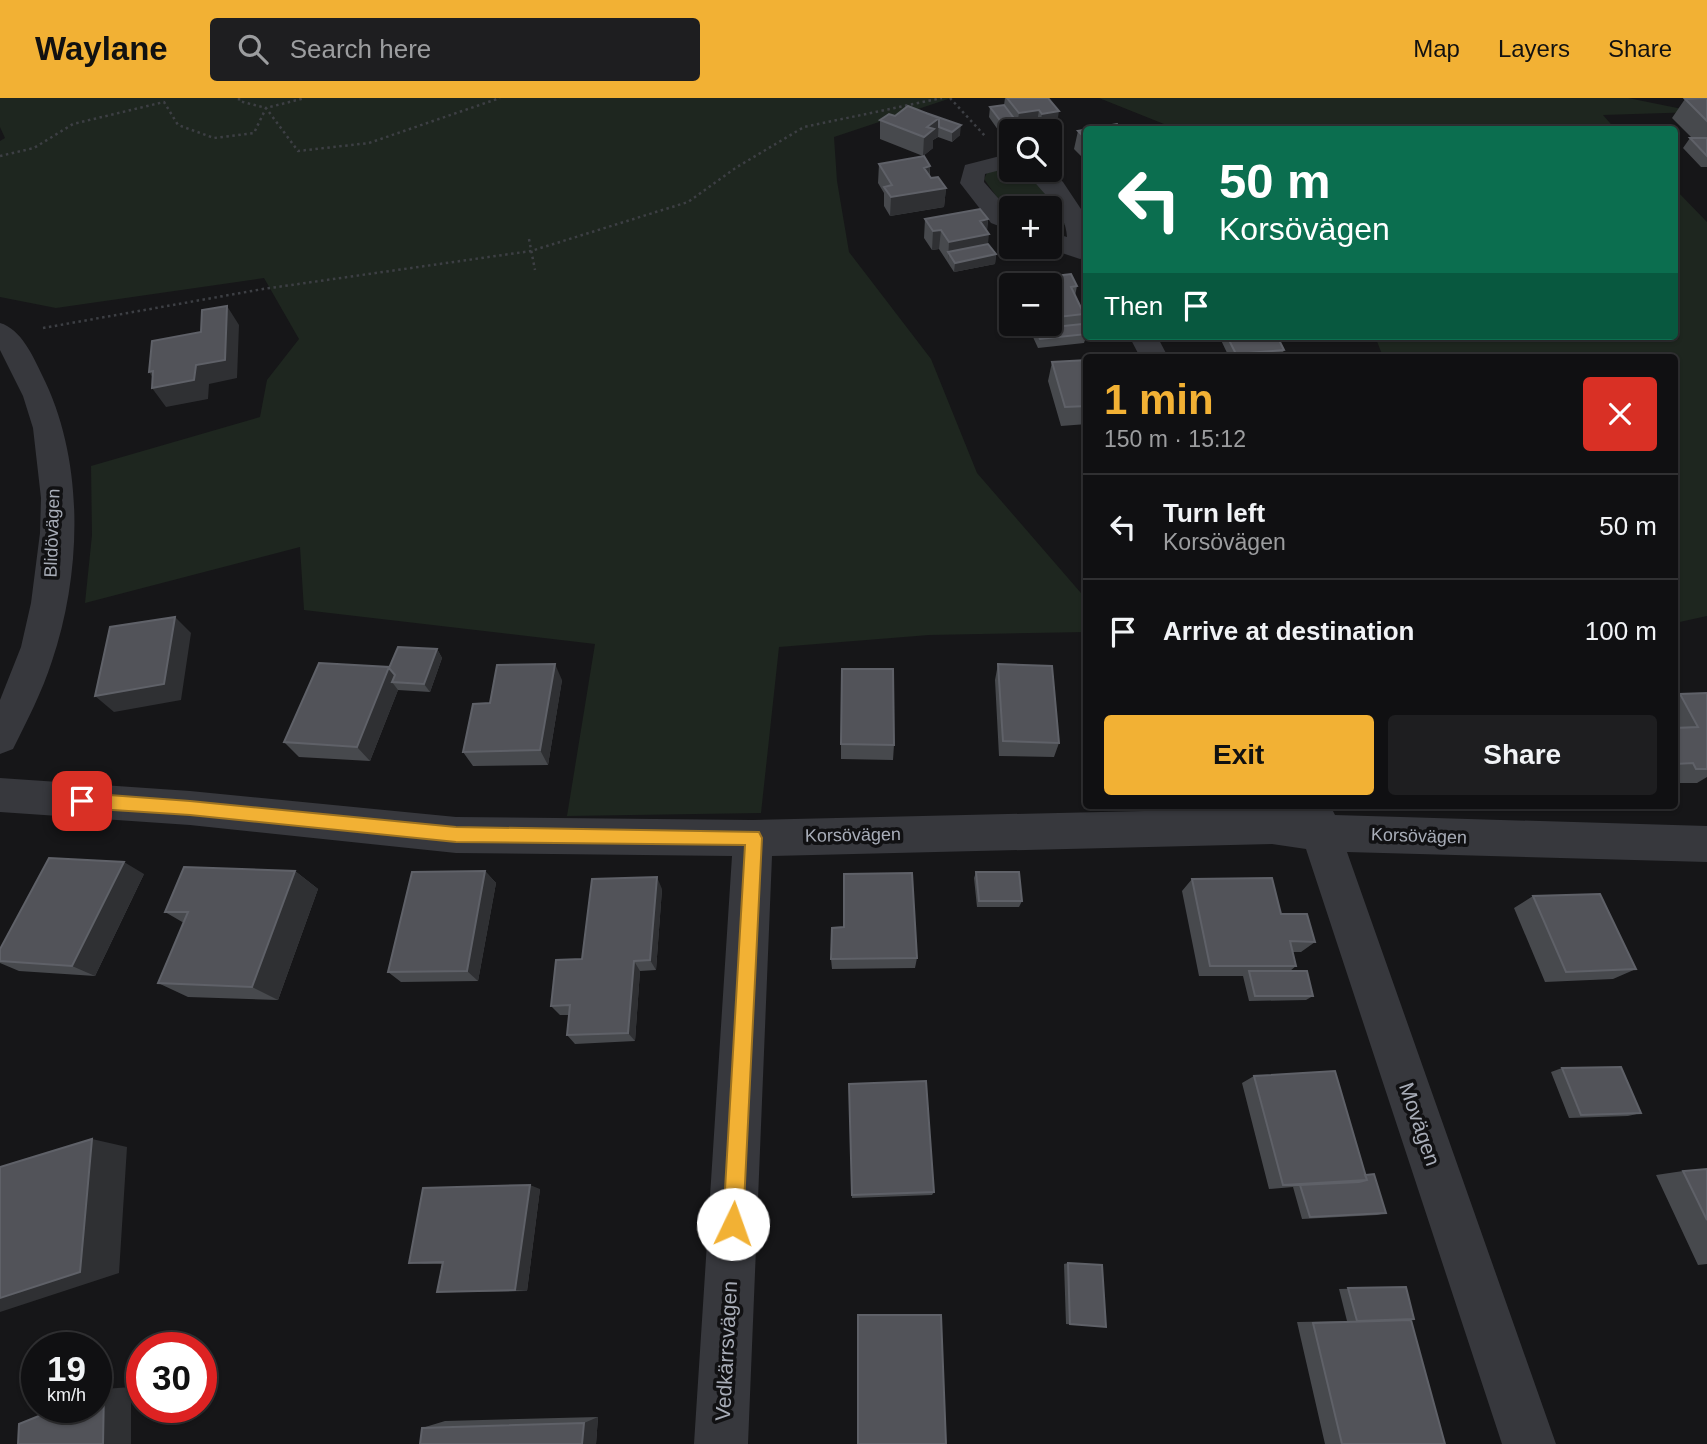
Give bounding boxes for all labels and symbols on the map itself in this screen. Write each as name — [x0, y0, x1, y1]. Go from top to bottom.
street label: Blidövägen — [40, 488, 64, 578]
pin — [52, 771, 112, 831]
street label: Korsövägen — [805, 824, 901, 846]
street label: Korsövägen — [1371, 824, 1467, 848]
street label: Movägen — [1395, 1079, 1445, 1169]
position arrow — [696, 1187, 770, 1261]
street label: Vedkärrsvägen — [711, 1280, 741, 1422]
speed limit sign: 30 — [126, 1332, 217, 1423]

